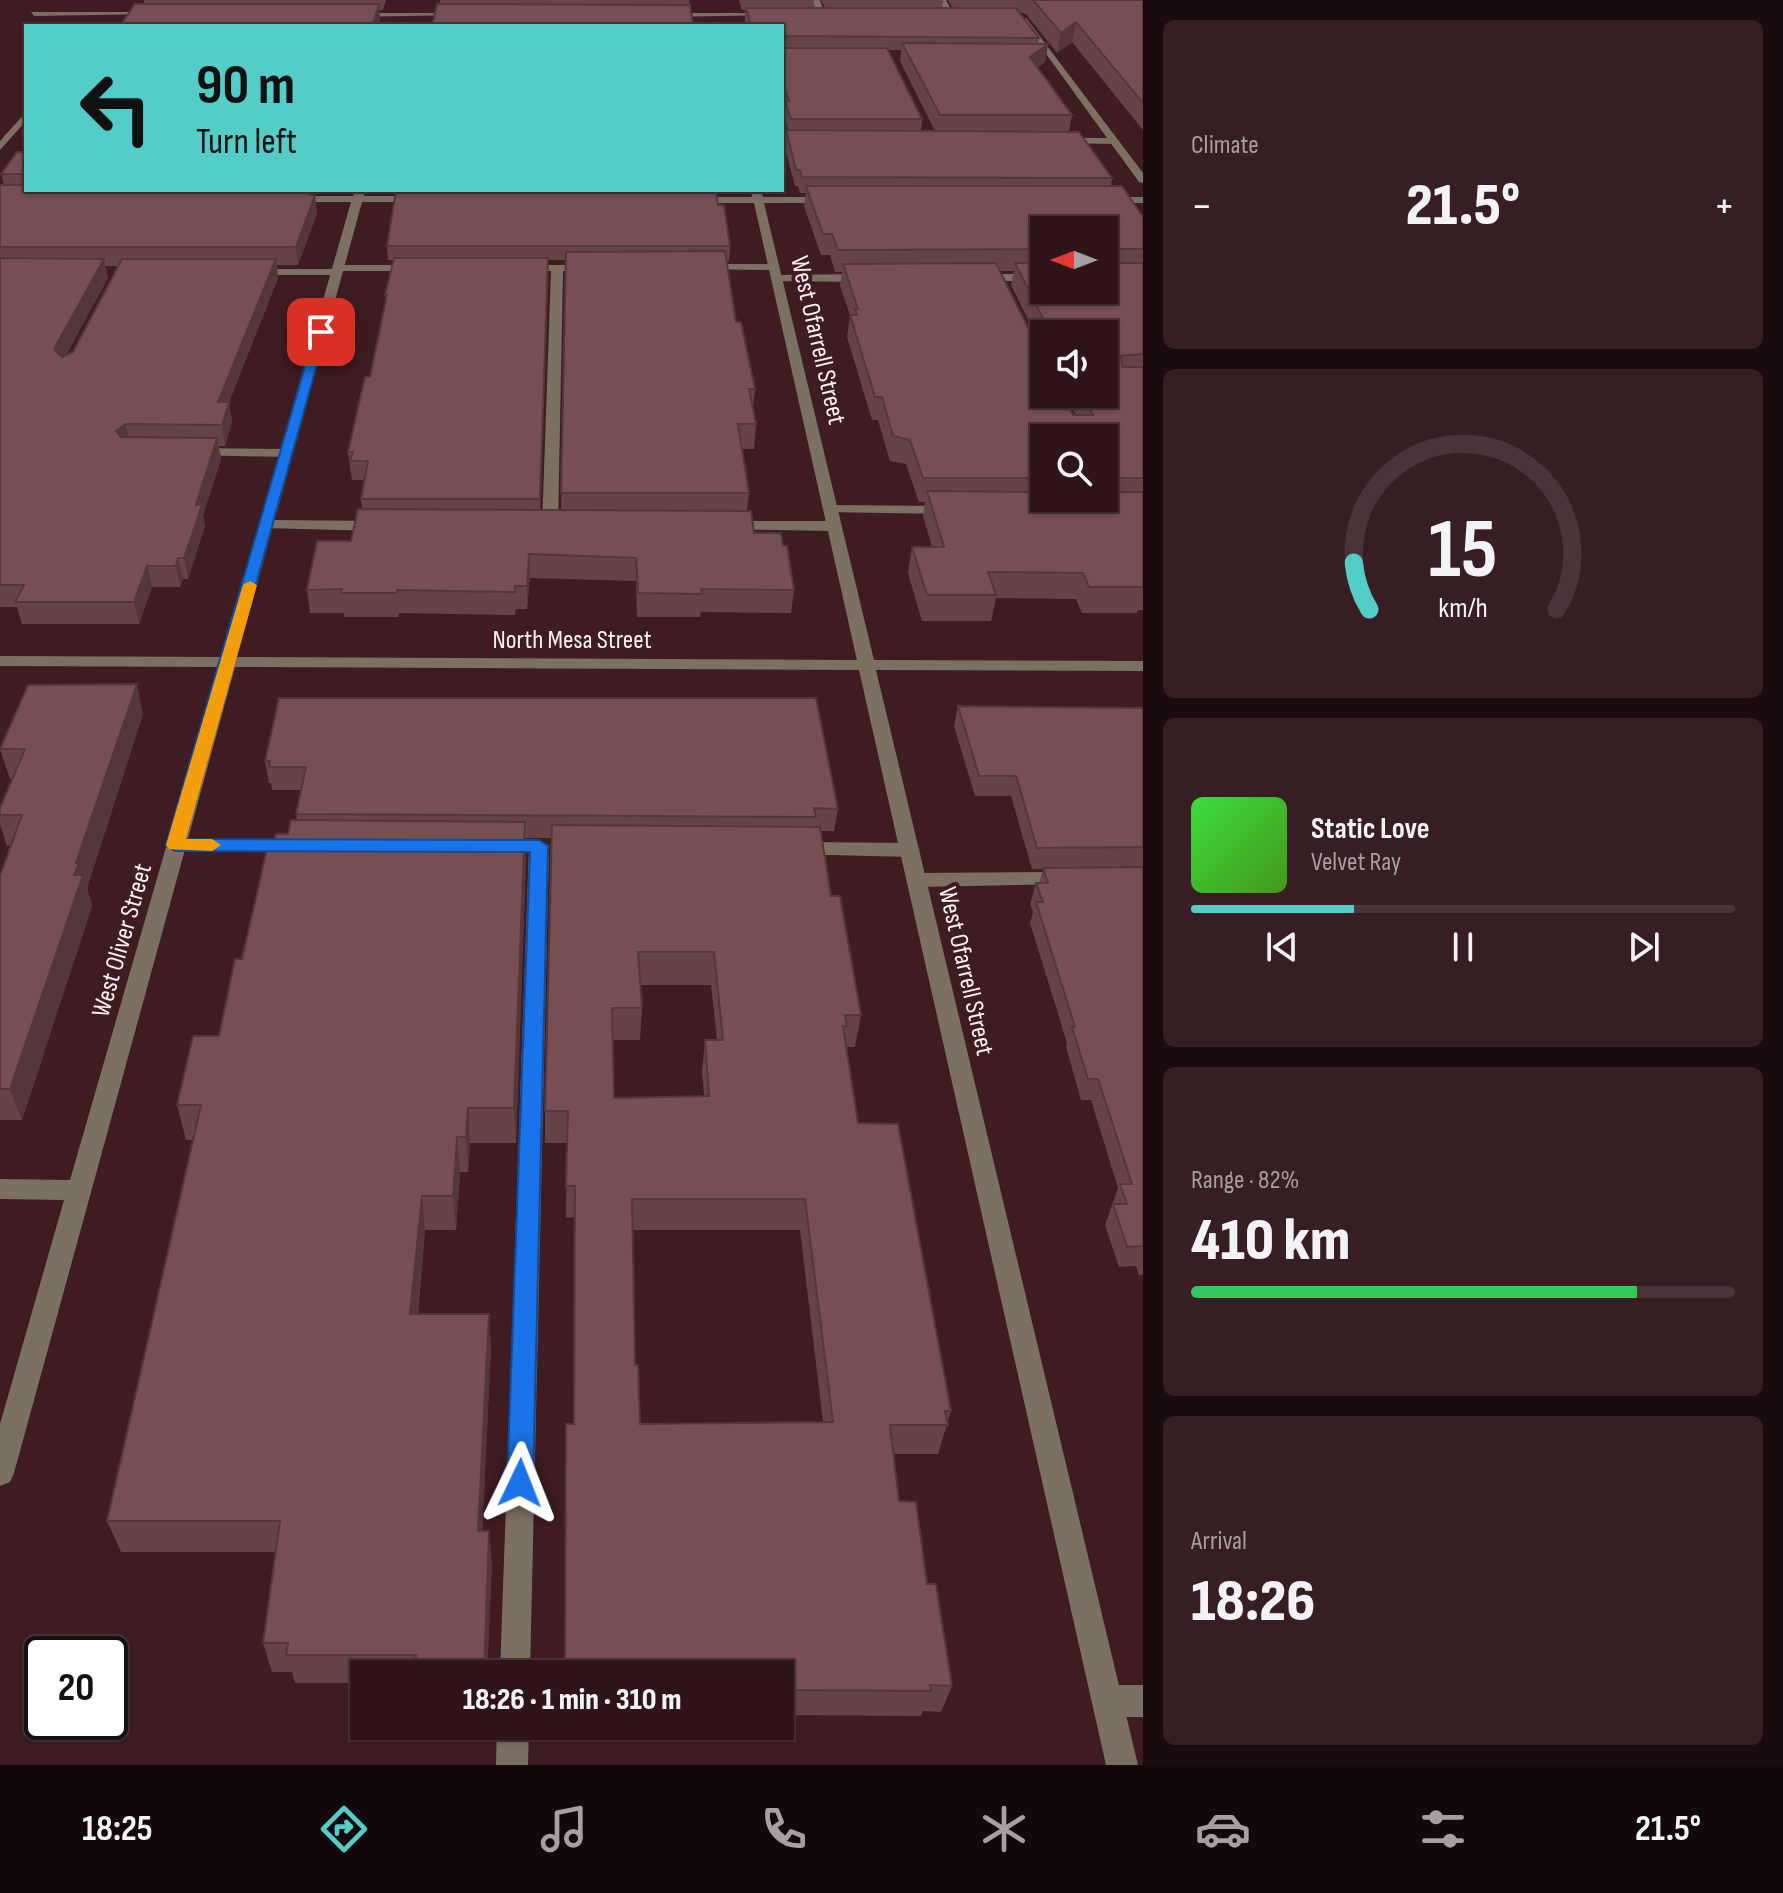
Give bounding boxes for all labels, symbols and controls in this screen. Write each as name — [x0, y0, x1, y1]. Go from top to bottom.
text: 90 m — [196, 53, 295, 120]
icon: left — [64, 56, 168, 160]
text: Turn left — [196, 121, 297, 164]
text: Climate — [1191, 130, 1259, 161]
text: 21.5° — [1406, 170, 1520, 242]
text: − — [1191, 180, 1213, 233]
text: + — [1713, 180, 1735, 233]
north arrow — [1030, 216, 1118, 304]
map controls — [1030, 216, 1118, 512]
street label: West Ofarrell Street — [783, 253, 852, 428]
pin — [287, 298, 355, 366]
icon: arrive — [299, 310, 343, 354]
button: sound — [1030, 320, 1118, 408]
button: search — [1030, 424, 1118, 512]
text: 15 — [1428, 500, 1498, 600]
text: km/h — [1438, 591, 1488, 626]
street label: North Mesa Street — [492, 625, 652, 656]
text: Static Love — [1311, 811, 1430, 847]
text: Velvet Ray — [1311, 847, 1401, 878]
street label: West Oliver Street — [86, 860, 159, 1021]
street label: West Ofarrell Street — [931, 884, 1000, 1059]
icon: previous — [1260, 925, 1304, 969]
icon: pause — [1441, 925, 1485, 969]
icon: next — [1622, 925, 1666, 969]
text: Range · 82% — [1191, 1165, 1299, 1196]
text: 410 km — [1191, 1205, 1350, 1277]
position arrow — [478, 1441, 562, 1525]
text: Arrival — [1191, 1526, 1247, 1557]
text: 18:26 — [1191, 1566, 1315, 1638]
speed limit sign: 20 — [24, 1636, 128, 1740]
text: 18:26 · 1 min · 310 m — [463, 1682, 681, 1718]
icon: directions — [316, 1801, 372, 1857]
icon: music — [536, 1801, 592, 1857]
icon: phone — [756, 1801, 812, 1857]
icon: climate — [976, 1801, 1032, 1857]
icon: car — [1195, 1801, 1251, 1857]
icon: filters — [1415, 1801, 1471, 1857]
text: 18:25 — [82, 1808, 153, 1851]
text: 21.5° — [1635, 1808, 1701, 1851]

